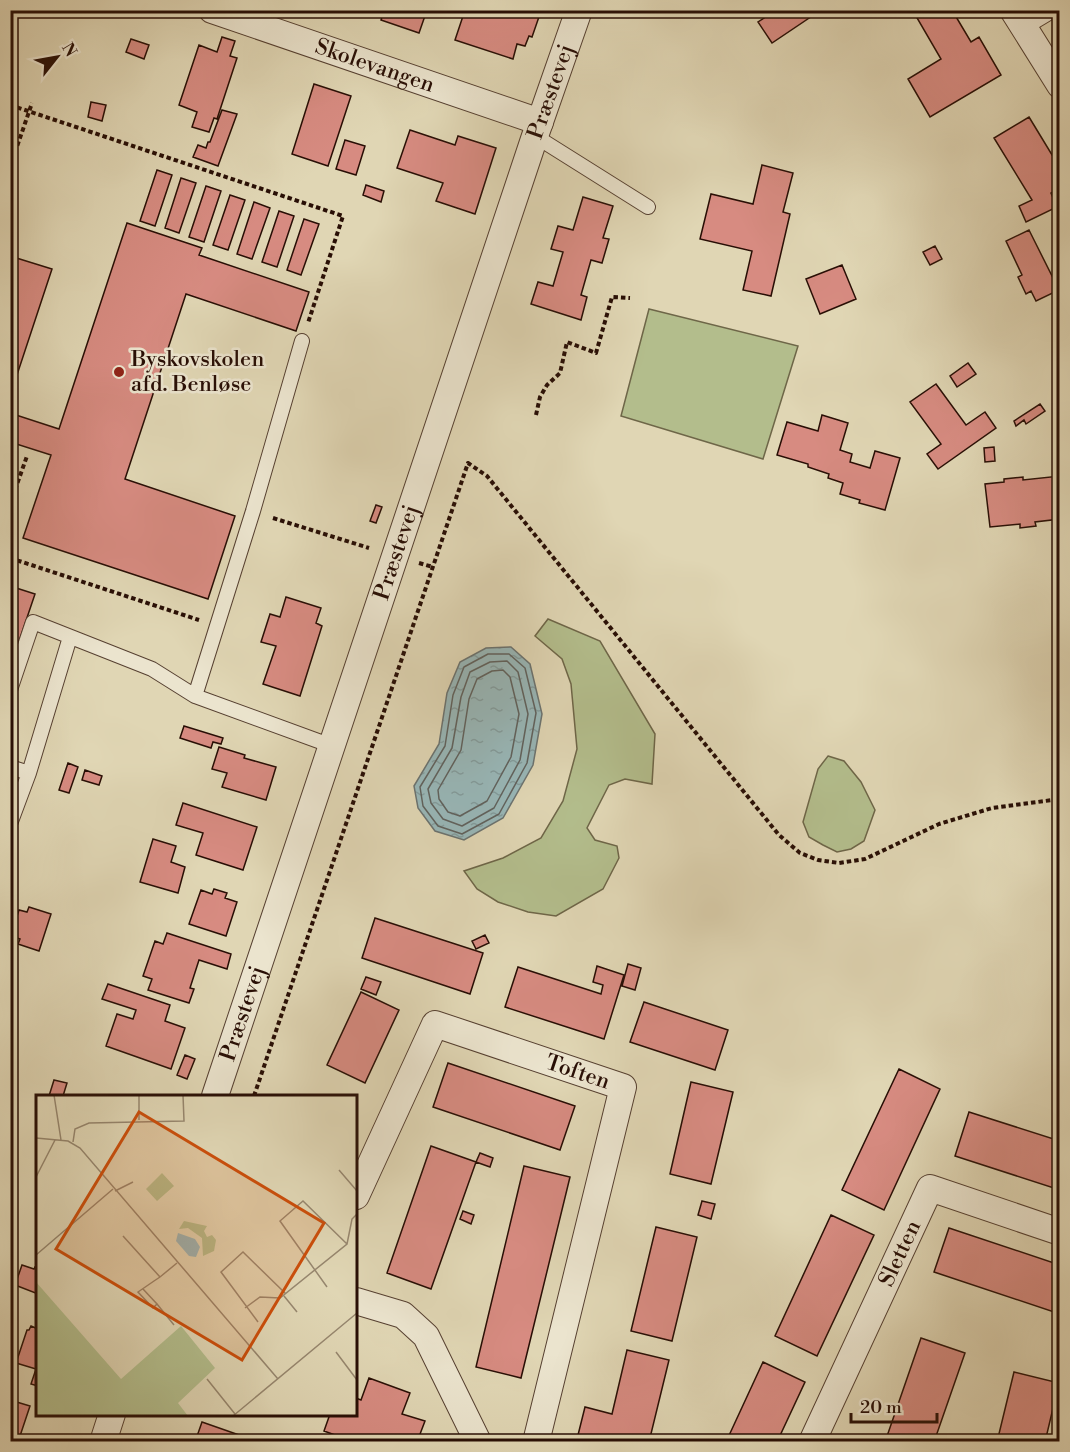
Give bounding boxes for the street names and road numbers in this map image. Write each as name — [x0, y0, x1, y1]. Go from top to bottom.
street label: Skolevangen — [312, 33, 438, 98]
street label: Præstevej — [522, 41, 580, 143]
street label: Præstevej — [368, 501, 425, 603]
street label: Præstevej — [214, 962, 271, 1064]
street label: Toften — [542, 1049, 614, 1095]
street label: Sletten — [873, 1216, 927, 1291]

